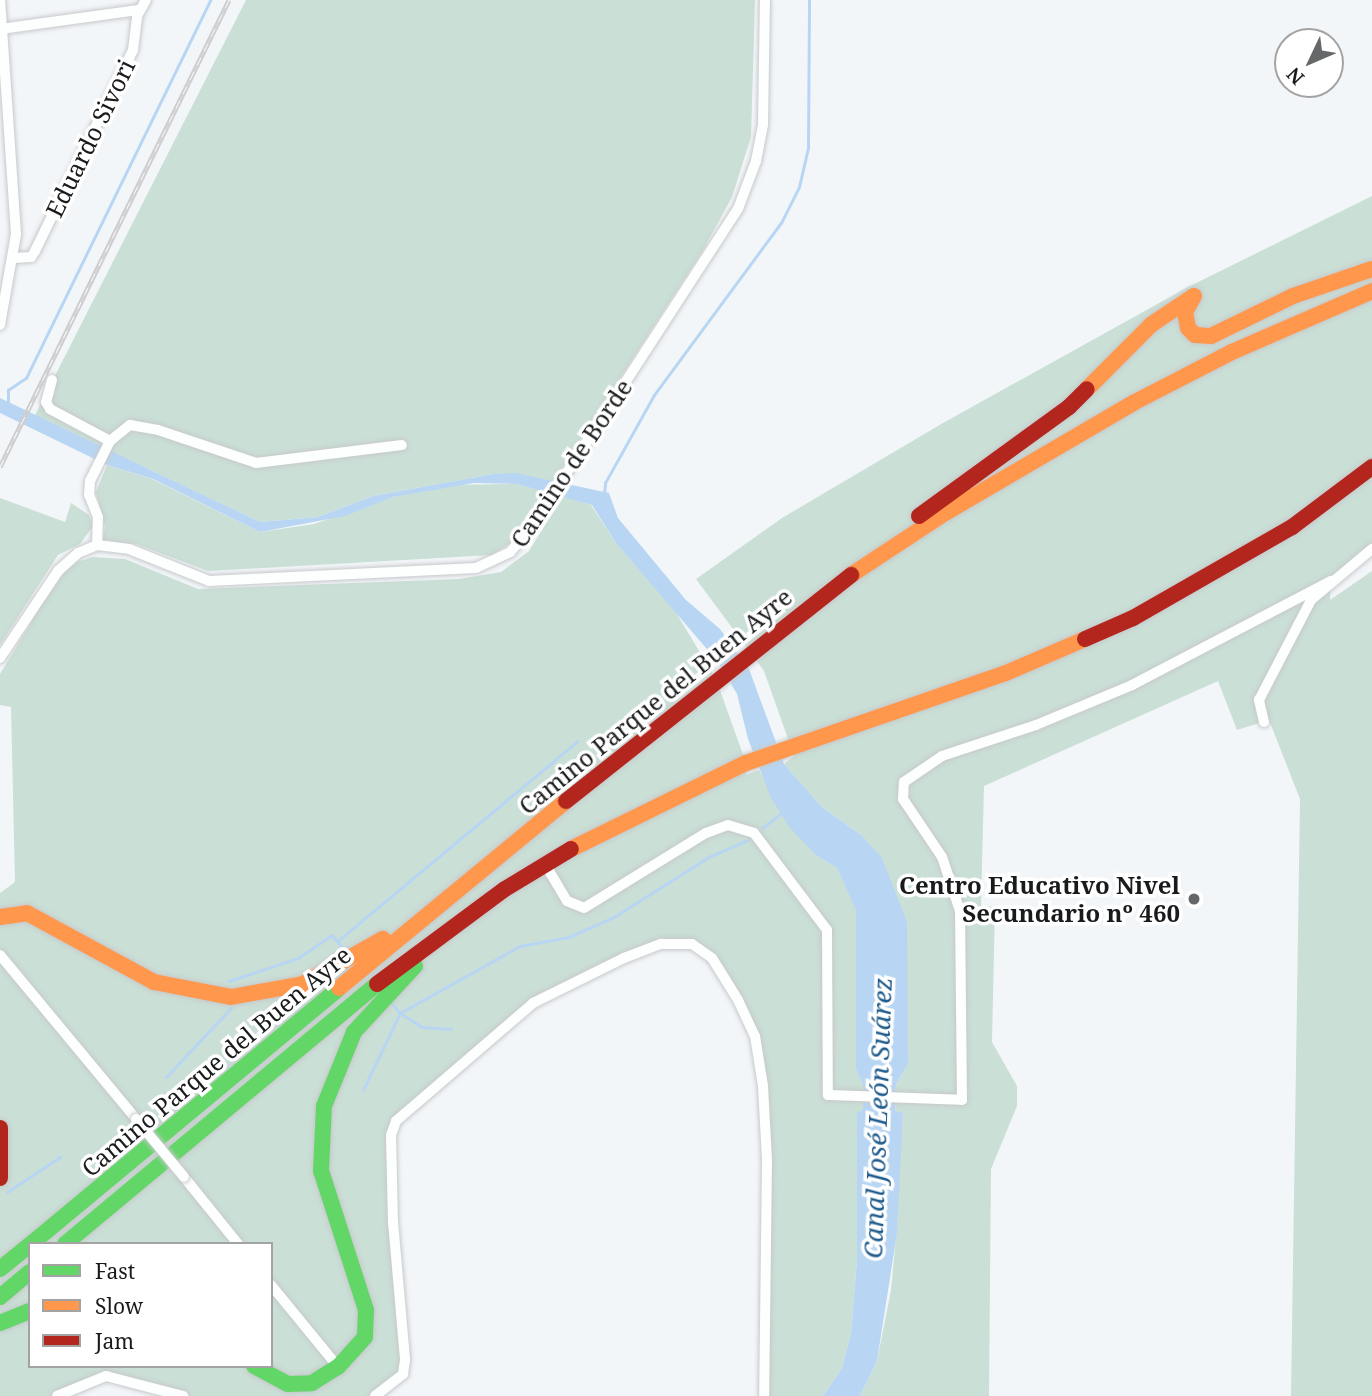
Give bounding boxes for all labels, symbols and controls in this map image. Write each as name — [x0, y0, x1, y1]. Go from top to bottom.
north arrow — [1274, 28, 1344, 98]
street label: Eduardo Sivori — [39, 54, 141, 222]
text: N — [1281, 62, 1310, 91]
street label: Camino de Borde — [504, 374, 638, 552]
street label: Camino Parque del Buen Ayre — [513, 582, 797, 820]
place label: Centro Educativo Nivel Secundario nº 460 — [899, 871, 1180, 927]
marker: Centro Educativo Nivel Secundario nº 460 — [1186, 891, 1202, 907]
street label: Camino Parque del Buen Ayre — [75, 940, 357, 1182]
water label: Canal José León Suárez — [858, 977, 898, 1259]
legend — [28, 1242, 273, 1368]
text: Fast — [95, 1257, 135, 1285]
text: Slow — [95, 1292, 143, 1320]
text: Jam — [95, 1327, 134, 1355]

